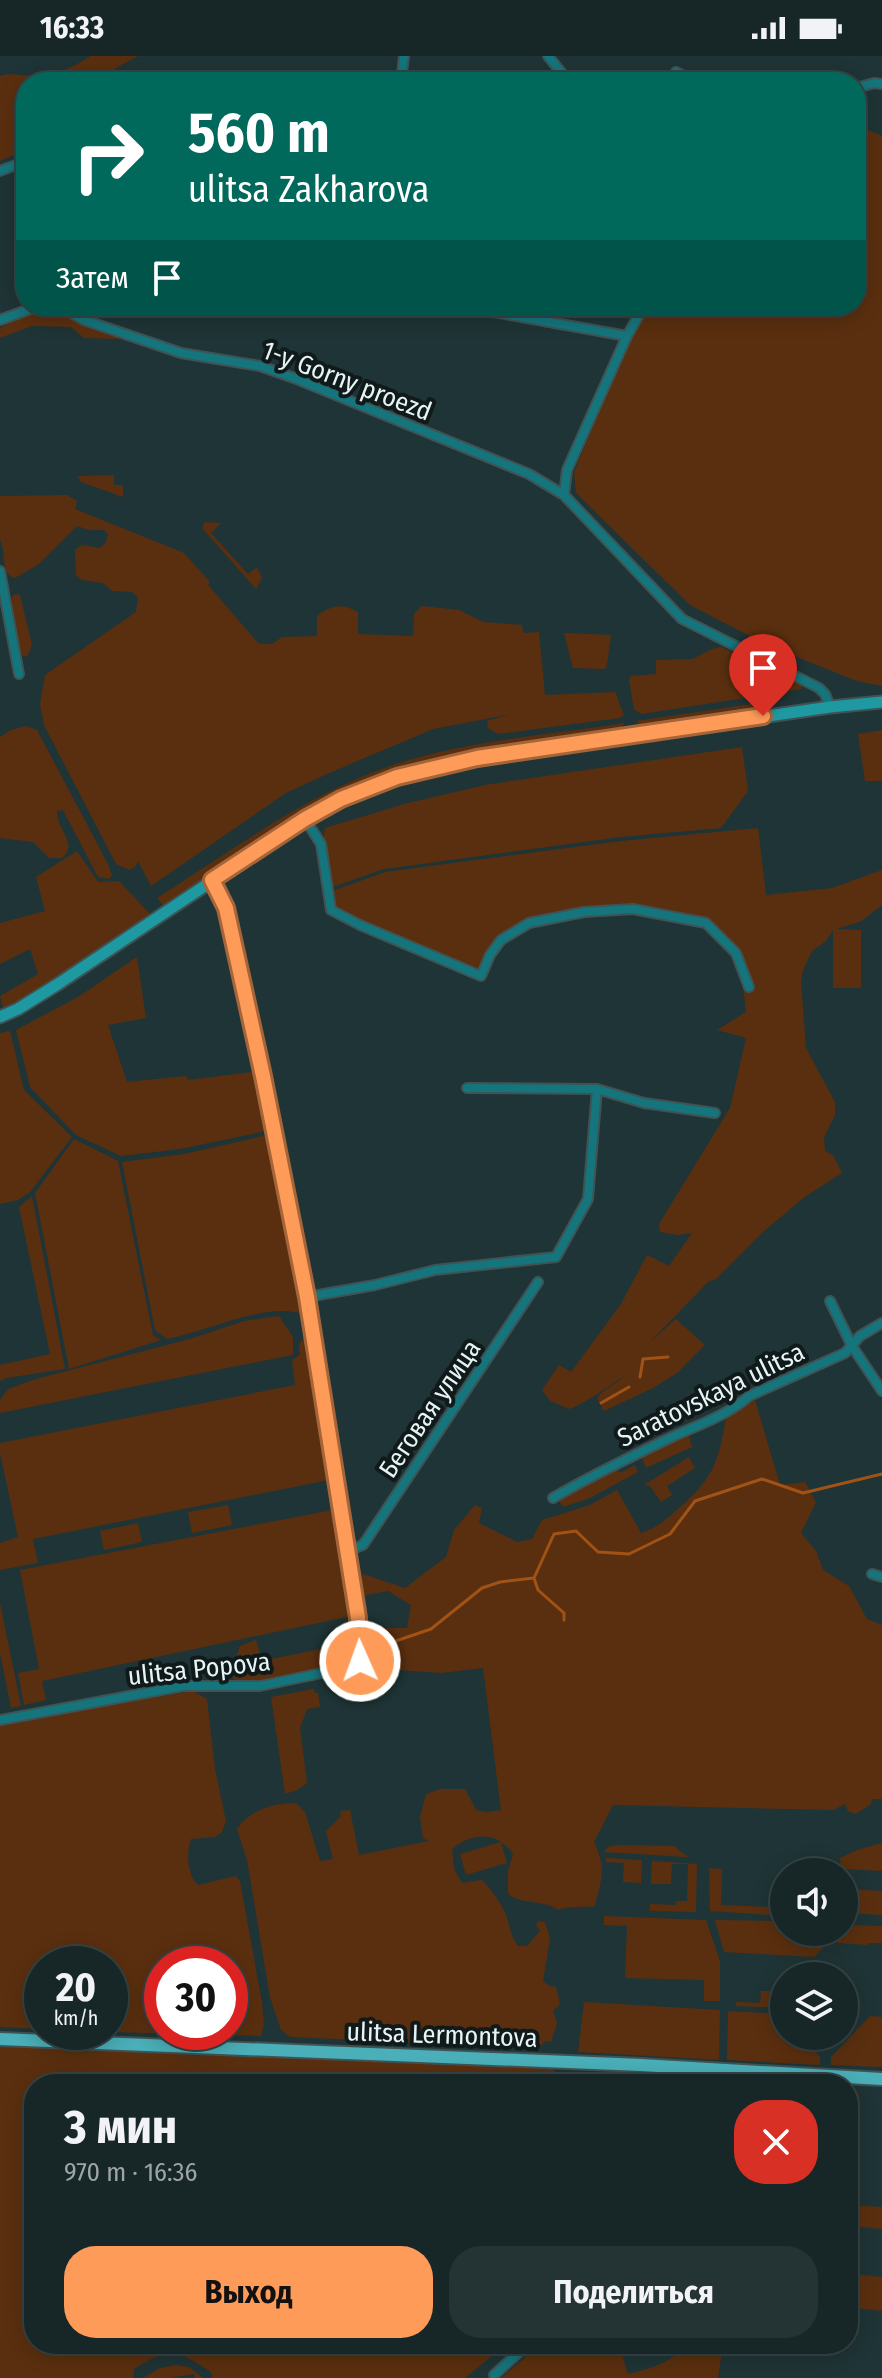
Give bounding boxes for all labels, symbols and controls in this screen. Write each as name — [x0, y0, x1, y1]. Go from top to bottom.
text: 16:33 — [40, 10, 104, 46]
text: 560 m — [188, 100, 330, 167]
icon: right — [56, 104, 160, 208]
text: ulitsa Zakharova — [188, 168, 429, 212]
icon: arrive — [145, 256, 189, 300]
text: Затем — [56, 260, 129, 296]
street label: 1-y Gorny proezd — [258, 335, 436, 427]
pin — [729, 634, 797, 716]
icon: arrive — [741, 646, 785, 690]
street label: Беговая улица — [373, 1334, 487, 1484]
street label: Saratovskaya ulitsa — [612, 1336, 810, 1454]
position arrow — [318, 1619, 402, 1703]
street label: ulitsa Popova — [126, 1646, 272, 1692]
map controls — [770, 1858, 858, 2050]
button: sound — [770, 1858, 858, 1946]
speed limit sign: 30 — [144, 1946, 248, 2050]
button: layers — [770, 1962, 858, 2050]
text: 20 — [56, 1964, 96, 2012]
text: km/h — [54, 2006, 98, 2030]
street label: ulitsa Lermontova — [346, 2016, 538, 2054]
text: 3 мин — [64, 2098, 177, 2156]
button: close — [734, 2100, 818, 2184]
text: 970 m · 16:36 — [64, 2157, 197, 2188]
button: Выход — [64, 2246, 433, 2338]
button: Поделиться — [449, 2246, 818, 2338]

